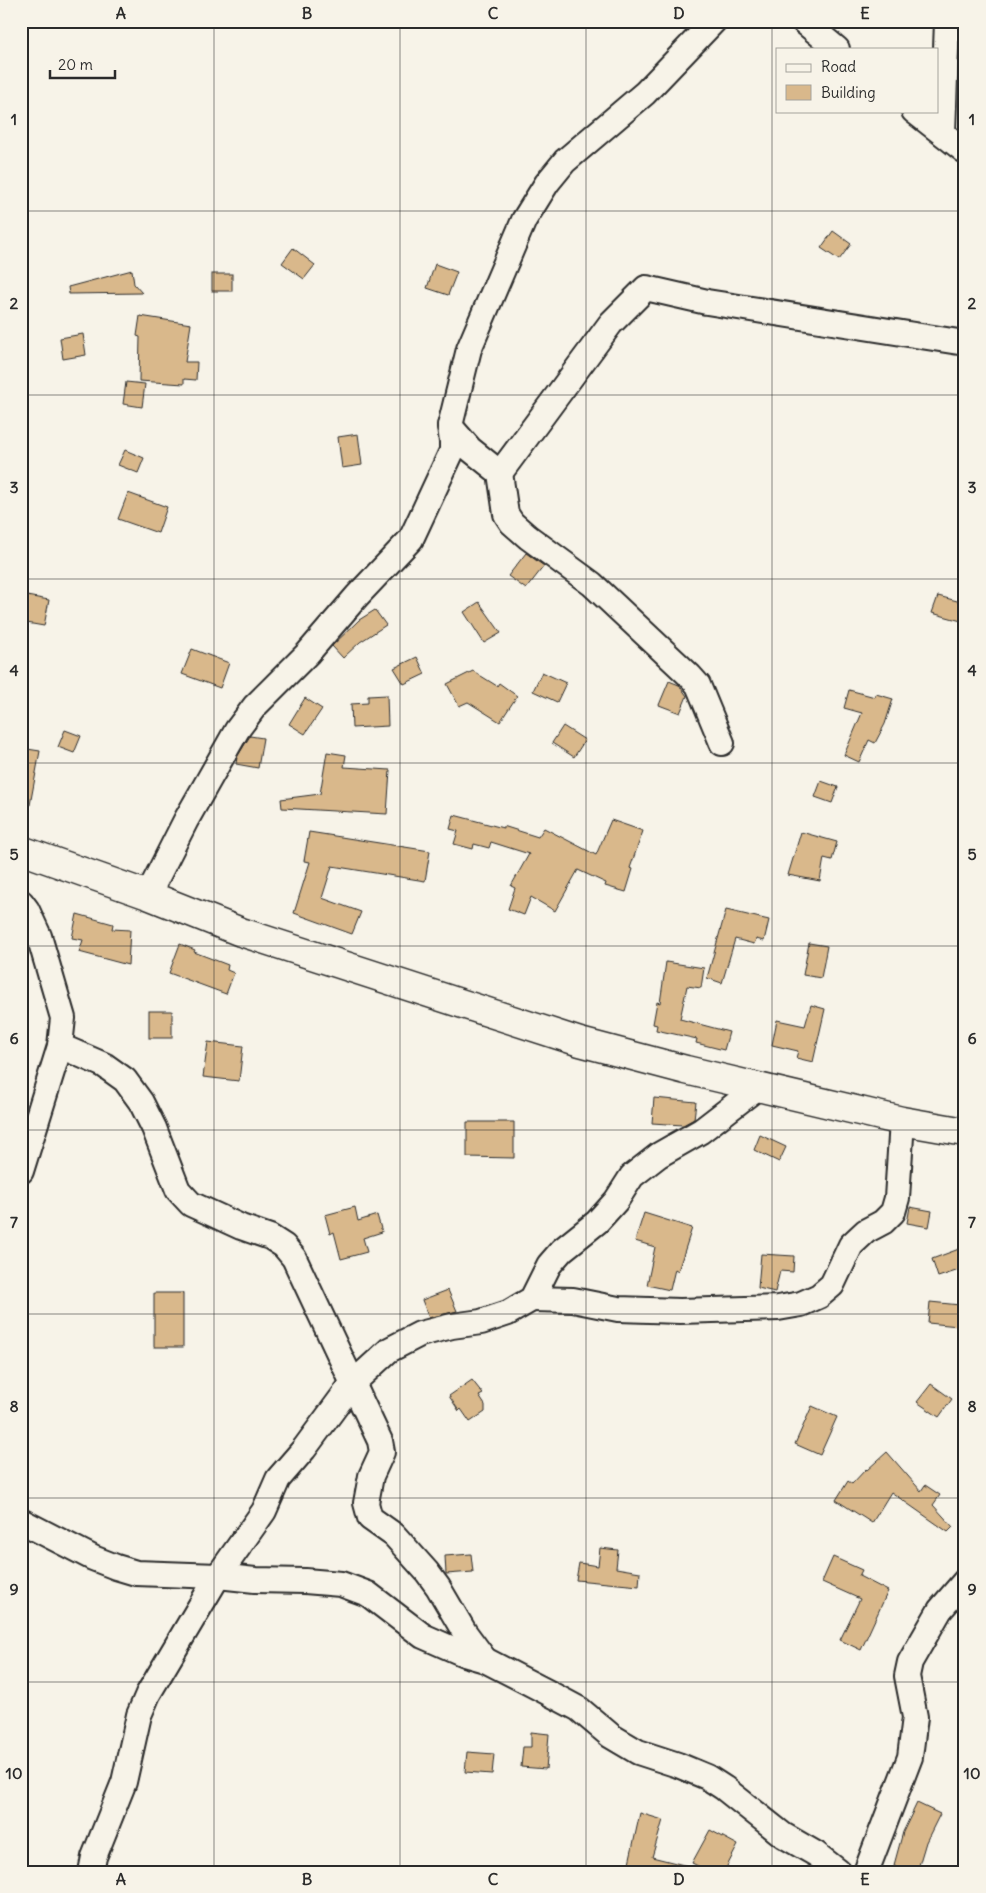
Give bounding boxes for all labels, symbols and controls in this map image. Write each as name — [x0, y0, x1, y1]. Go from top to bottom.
text: A — [116, 3, 126, 23]
text: B — [302, 3, 313, 23]
text: C — [488, 3, 499, 23]
text: D — [673, 3, 685, 23]
text: E — [860, 3, 870, 23]
scale bar — [50, 48, 115, 80]
legend — [776, 48, 938, 112]
text: 20 m — [58, 55, 93, 74]
text: Road — [821, 57, 856, 76]
text: Building — [821, 83, 876, 102]
text: 1 — [11, 109, 17, 129]
text: 1 — [969, 109, 975, 129]
text: 2 — [10, 293, 19, 313]
text: 2 — [968, 293, 977, 313]
text: 3 — [9, 477, 19, 497]
text: 3 — [967, 477, 977, 497]
text: 4 — [9, 660, 19, 680]
text: 4 — [967, 660, 977, 680]
text: 5 — [9, 844, 19, 864]
text: 5 — [967, 844, 977, 864]
text: 6 — [9, 1028, 19, 1048]
text: 6 — [967, 1028, 977, 1048]
text: 7 — [10, 1212, 18, 1232]
text: 7 — [968, 1212, 976, 1232]
text: 8 — [9, 1396, 19, 1416]
text: 8 — [967, 1396, 977, 1416]
text: 9 — [9, 1579, 19, 1599]
text: 9 — [967, 1579, 977, 1599]
text: 10 — [6, 1763, 22, 1783]
text: 10 — [964, 1763, 980, 1783]
text: A — [116, 1869, 126, 1889]
text: B — [302, 1869, 313, 1889]
text: C — [488, 1869, 499, 1889]
text: D — [673, 1869, 685, 1889]
text: E — [860, 1869, 870, 1889]

